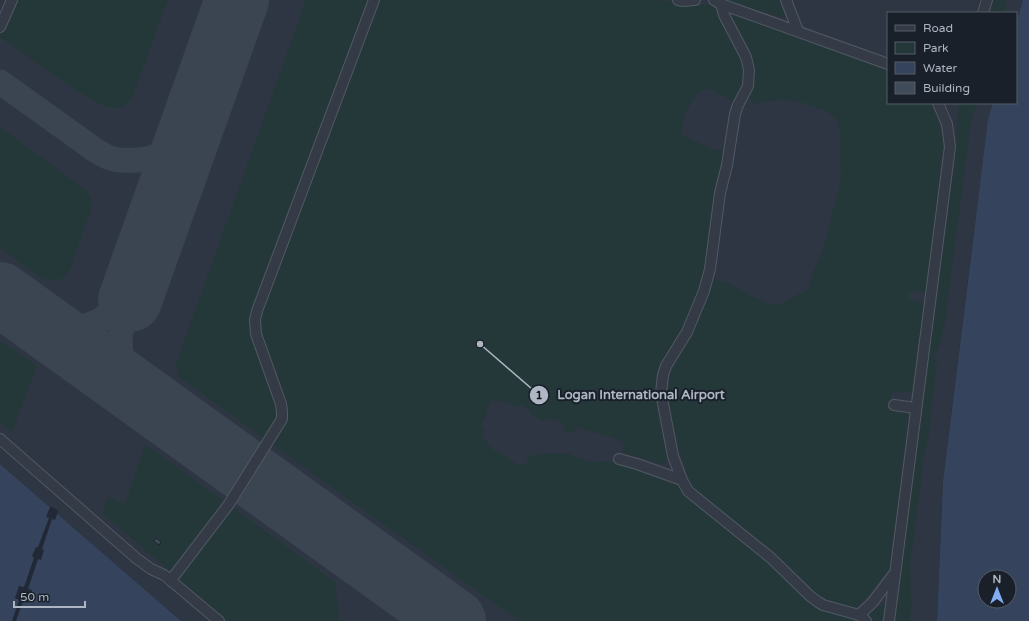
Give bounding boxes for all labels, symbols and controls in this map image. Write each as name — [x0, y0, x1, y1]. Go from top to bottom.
legend — [887, 12, 1017, 104]
text: Road — [923, 21, 953, 35]
text: Park — [923, 41, 949, 55]
text: Water — [923, 61, 958, 75]
text: Building — [923, 81, 970, 95]
callout: Logan International Airport — [529, 382, 733, 407]
text: Logan International Airport — [557, 387, 725, 403]
text: 1 — [535, 388, 543, 402]
north arrow — [977, 569, 1017, 609]
text: N — [993, 573, 1001, 586]
scale bar — [14, 583, 85, 609]
text: 50 m — [20, 590, 49, 604]

